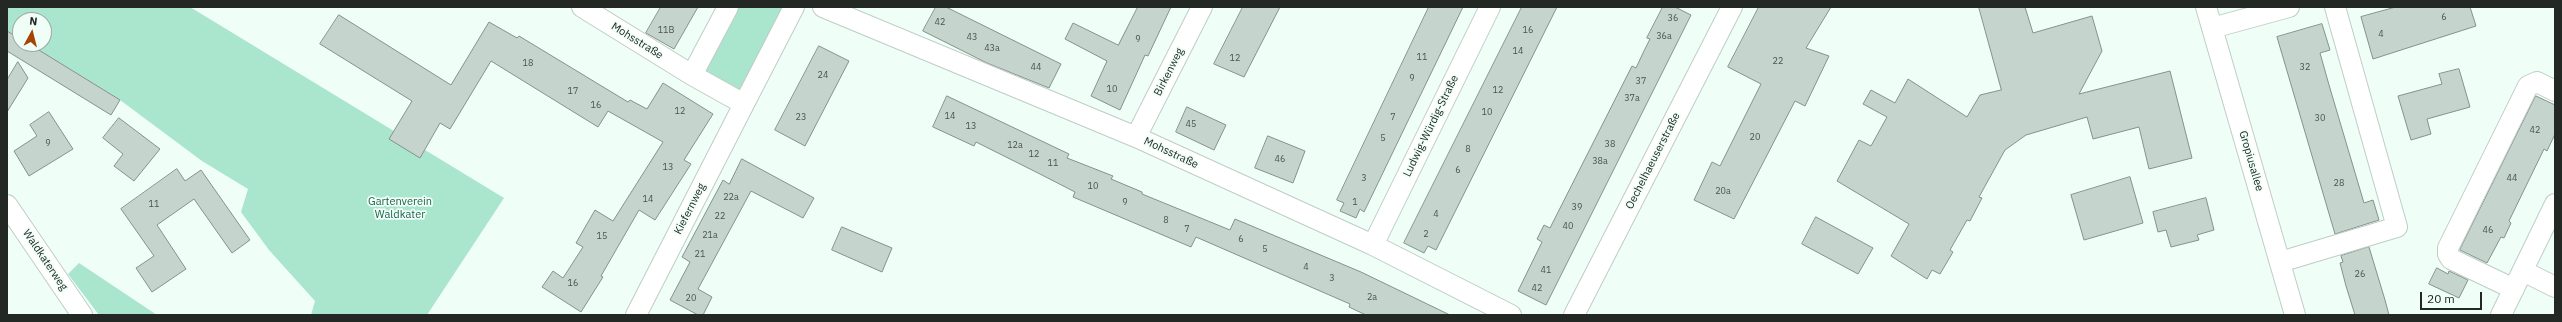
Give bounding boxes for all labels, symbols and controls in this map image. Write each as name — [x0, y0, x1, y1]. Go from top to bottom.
north arrow — [12, 12, 52, 52]
house number: 6 — [2441, 12, 2447, 22]
house number: 36 — [1668, 13, 1678, 23]
text: N — [29, 14, 38, 29]
house number: 42 — [935, 17, 945, 27]
street label: Mohsstraße — [609, 20, 665, 62]
house number: 11B — [658, 25, 674, 35]
house number: 16 — [1523, 25, 1533, 35]
house number: 4 — [2378, 29, 2384, 39]
house number: 36a — [1656, 31, 1672, 41]
house number: 43 — [967, 32, 977, 42]
house number: 9 — [1135, 34, 1141, 44]
house number: 43a — [984, 43, 1000, 53]
street label: Birkenweg — [1151, 46, 1187, 98]
house number: 14 — [1513, 46, 1523, 56]
house number: 11 — [1417, 52, 1427, 62]
house number: 12 — [1230, 53, 1240, 63]
house number: 22 — [1773, 56, 1783, 66]
house number: 18 — [523, 58, 533, 68]
house number: 44 — [1031, 62, 1041, 72]
house number: 32 — [2300, 62, 2310, 72]
house number: 24 — [818, 70, 828, 80]
street label: Ludwig-Würdig-Straße — [1401, 73, 1461, 179]
house number: 9 — [1409, 73, 1415, 83]
house number: 37 — [1636, 76, 1646, 86]
house number: 10 — [1107, 84, 1117, 94]
house number: 12 — [1493, 85, 1503, 95]
house number: 17 — [568, 86, 578, 96]
house number: 37a — [1624, 93, 1640, 103]
house number: 16 — [591, 100, 601, 110]
house number: 12 — [675, 106, 685, 116]
house number: 10 — [1482, 107, 1492, 117]
house number: 14 — [945, 111, 955, 121]
street label: Oechelhaeuserstraße — [1623, 111, 1683, 211]
house number: 23 — [796, 112, 806, 122]
house number: 7 — [1390, 112, 1396, 122]
house number: 30 — [2315, 113, 2325, 123]
house number: 45 — [1186, 119, 1196, 129]
house number: 13 — [966, 121, 976, 131]
house number: 42 — [2530, 125, 2540, 135]
street label: Gropiusallee — [2236, 129, 2266, 193]
house number: 20 — [1750, 132, 1760, 142]
house number: 5 — [1380, 133, 1386, 143]
street label: Mohsstraße — [1142, 135, 1200, 171]
house number: 9 — [45, 138, 51, 148]
house number: 38 — [1605, 139, 1615, 149]
house number: 12a — [1007, 140, 1023, 150]
house number: 8 — [1465, 144, 1471, 154]
house number: 12 — [1029, 149, 1039, 159]
house number: 46 — [1275, 154, 1285, 164]
house number: 38a — [1592, 156, 1608, 166]
house number: 11 — [1048, 158, 1058, 168]
house number: 13 — [663, 162, 673, 172]
house number: 6 — [1455, 165, 1461, 175]
house number: 3 — [1361, 173, 1367, 183]
house number: 44 — [2507, 173, 2517, 183]
house number: 28 — [2334, 178, 2344, 188]
street label: Kiefernweg — [671, 181, 709, 237]
house number: 10 — [1088, 181, 1098, 191]
house number: 20a — [1715, 186, 1731, 196]
house number: 22a — [723, 192, 739, 202]
house number: 14 — [643, 194, 653, 204]
park label: Gartenverein Waldkater — [368, 195, 432, 221]
house number: 9 — [1122, 197, 1128, 207]
house number: 1 — [1352, 197, 1358, 207]
house number: 11 — [149, 199, 159, 209]
house number: 39 — [1572, 202, 1582, 212]
house number: 4 — [1433, 209, 1439, 219]
house number: 22 — [715, 211, 725, 221]
house number: 8 — [1163, 215, 1169, 225]
house number: 40 — [1563, 221, 1573, 231]
house number: 7 — [1184, 224, 1190, 234]
house number: 46 — [2483, 225, 2493, 235]
street label: Waldkaterweg — [20, 227, 70, 293]
house number: 2 — [1423, 229, 1429, 239]
house number: 21a — [702, 230, 718, 240]
house number: 15 — [597, 231, 607, 241]
house number: 6 — [1238, 234, 1244, 244]
house number: 5 — [1262, 244, 1268, 254]
house number: 21 — [695, 249, 705, 259]
house number: 4 — [1303, 262, 1309, 272]
house number: 41 — [1541, 265, 1551, 275]
house number: 26 — [2355, 269, 2365, 279]
house number: 3 — [1329, 273, 1335, 283]
house number: 16 — [568, 278, 578, 288]
house number: 42 — [1532, 283, 1542, 293]
scale bar — [2422, 284, 2484, 310]
text: 20 m — [2427, 291, 2455, 306]
house number: 2a — [1367, 292, 1377, 302]
house number: 20 — [686, 293, 696, 303]

